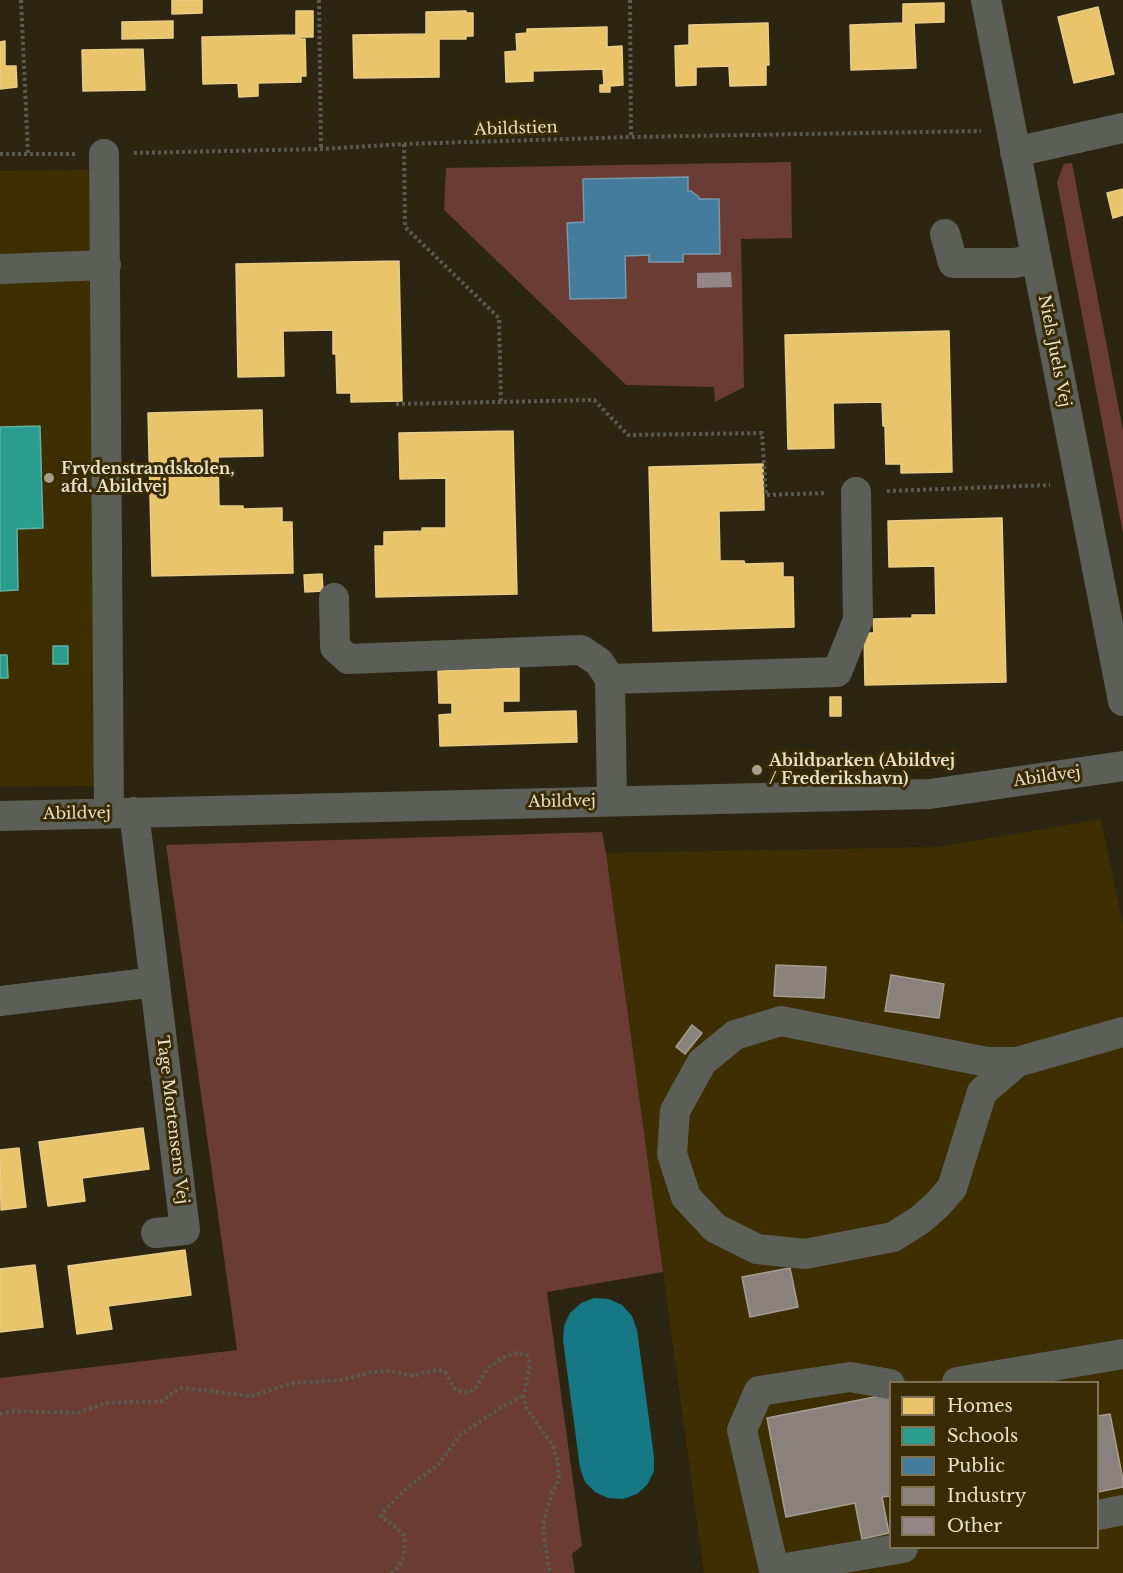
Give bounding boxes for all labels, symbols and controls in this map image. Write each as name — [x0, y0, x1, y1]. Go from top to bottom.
street label: Abildstien — [474, 118, 558, 140]
street label: Niels Juels Vej — [1034, 293, 1074, 409]
place label: Frydenstrandskolen, afd. Abildvej — [61, 459, 235, 497]
marker: Frydenstrandskolen, afd. Abildvej — [42, 471, 56, 485]
place label: Abildparken (Abildvej / Frederikshavn) — [769, 751, 955, 789]
marker: Abildparken (Abildvej / Frederikshavn) — [750, 763, 764, 777]
street label: Abildvej — [1012, 763, 1082, 791]
street label: Abildvej — [528, 792, 596, 812]
street label: Abildvej — [43, 804, 111, 824]
street label: Tage Mortensens Vej — [152, 1035, 192, 1205]
legend — [889, 1381, 1099, 1549]
text: Homes — [947, 1395, 1013, 1417]
text: Schools — [947, 1425, 1018, 1447]
text: Public — [947, 1455, 1005, 1477]
text: Industry — [947, 1485, 1026, 1507]
text: Other — [947, 1515, 1002, 1537]

